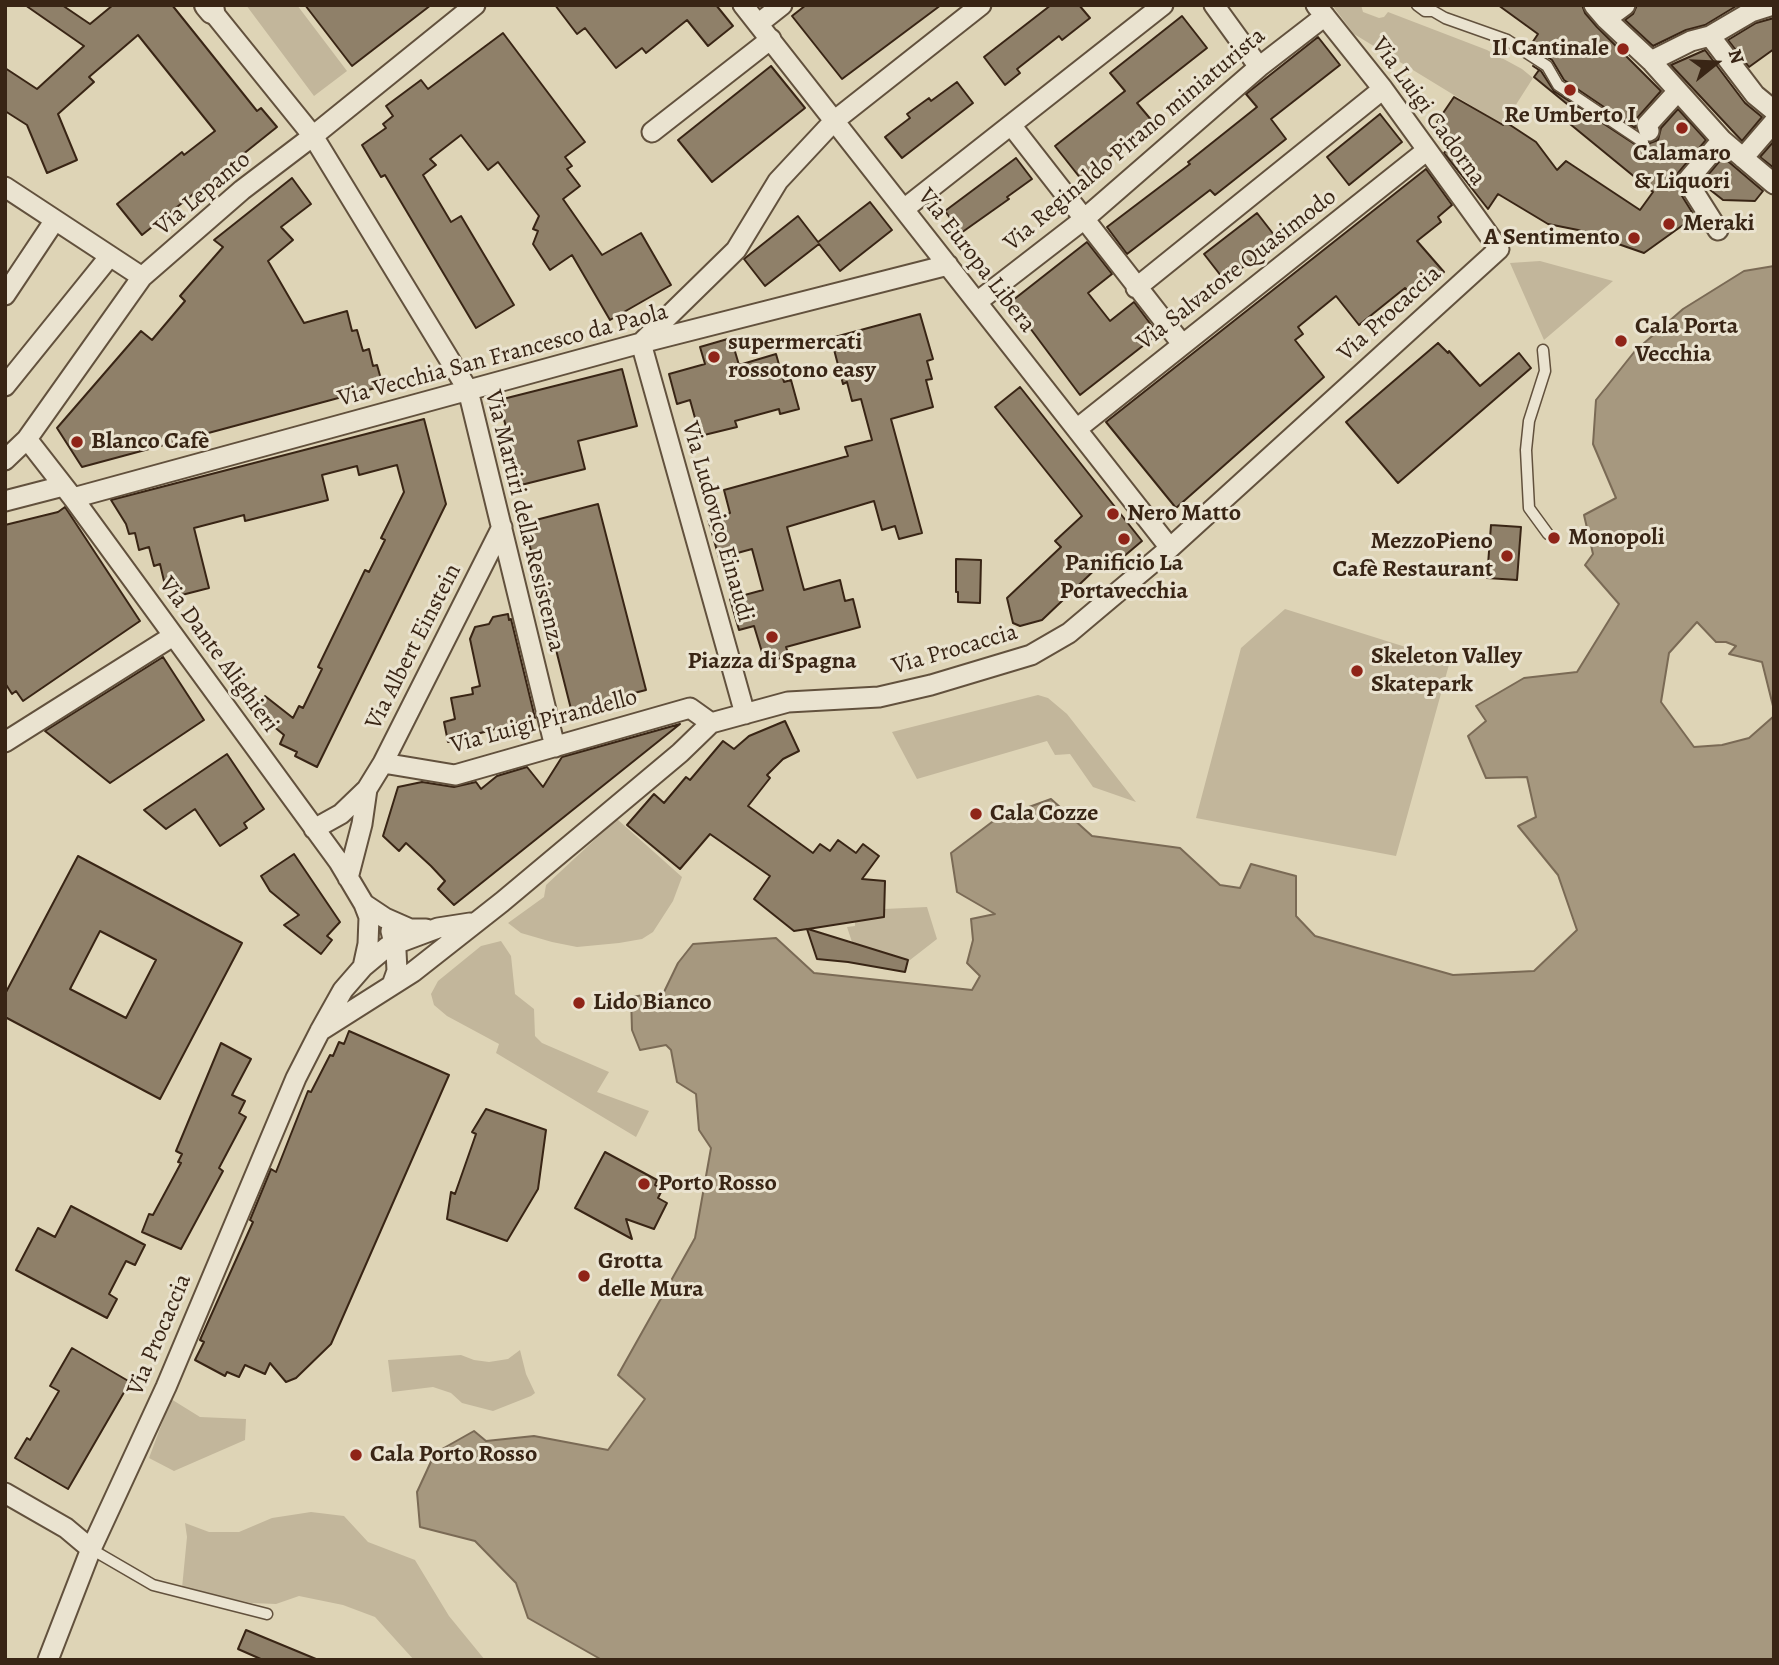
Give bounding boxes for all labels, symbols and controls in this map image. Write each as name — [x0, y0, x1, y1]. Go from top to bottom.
street label: Via Reginaldo Pirano miniaturista — [998, 22, 1272, 258]
north arrow — [1681, 28, 1751, 98]
street label: Via Luigi Cadorna — [1365, 32, 1491, 192]
place label: Il Cantinale — [1492, 35, 1609, 63]
marker: Il Cantinale — [1615, 41, 1631, 57]
text: N — [1721, 46, 1750, 67]
marker: Re Umberto I — [1562, 82, 1578, 98]
place label: Re Umberto I — [1504, 102, 1636, 130]
marker: Calamaro & Liquori — [1674, 120, 1690, 136]
place label: Calamaro & Liquori — [1633, 140, 1731, 196]
street label: Via Lepanto — [149, 146, 257, 242]
street label: Via Europa Libera — [911, 183, 1041, 339]
street label: Via Salvatore Quasimodo — [1131, 183, 1343, 357]
place label: Meraki — [1683, 210, 1755, 238]
marker: Meraki — [1661, 216, 1677, 232]
place label: A Sentimento — [1484, 224, 1620, 252]
marker: A Sentimento — [1626, 230, 1642, 246]
street label: Via Procaccia — [1332, 260, 1448, 368]
street label: Via Vecchia San Francesco da Paola — [335, 298, 671, 414]
place label: Cala Porta Vecchia — [1635, 313, 1738, 369]
place label: supermercati rossotono easy — [728, 329, 876, 385]
marker: Cala Porta Vecchia — [1613, 333, 1629, 349]
marker: supermercati rossotono easy — [706, 349, 722, 365]
street label: Via Martiri della Resistenza — [478, 387, 570, 655]
street label: Via Ludovico Einaudi — [675, 418, 759, 626]
place label: Blanco Cafè — [91, 428, 209, 456]
marker: Blanco Cafè — [69, 434, 85, 450]
place label: Nero Matto — [1127, 500, 1241, 528]
marker: Nero Matto — [1105, 506, 1121, 522]
place label: Monopoli — [1568, 524, 1665, 552]
place label: MezzoPieno Cafè Restaurant — [1333, 528, 1493, 584]
marker: Monopoli — [1546, 530, 1562, 546]
marker: Panificio La Portavecchia — [1116, 531, 1132, 547]
marker: MezzoPieno Cafè Restaurant — [1499, 548, 1515, 564]
place label: Panificio La Portavecchia — [1060, 550, 1188, 606]
street label: Via Albert Einstein — [360, 559, 468, 735]
street label: Via Dante Alighieri — [152, 572, 284, 738]
street label: Via Procaccia — [889, 618, 1021, 682]
marker: Piazza di Spagna — [764, 629, 780, 645]
place label: Skeleton Valley Skatepark — [1371, 643, 1522, 699]
place label: Piazza di Spagna — [688, 648, 856, 676]
marker: Skeleton Valley Skatepark — [1349, 663, 1365, 679]
street label: Via Luigi Pirandello — [447, 683, 641, 761]
place label: Cala Cozze — [990, 800, 1098, 828]
marker: Cala Cozze — [968, 806, 984, 822]
place label: Lido Bianco — [593, 989, 712, 1017]
marker: Lido Bianco — [571, 995, 587, 1011]
place label: Porto Rosso — [658, 1170, 777, 1198]
marker: Porto Rosso — [636, 1176, 652, 1192]
place label: Grotta delle Mura — [598, 1248, 704, 1304]
marker: Grotta delle Mura — [576, 1268, 592, 1284]
street label: Via Procaccia — [121, 1270, 199, 1400]
place label: Cala Porto Rosso — [370, 1441, 537, 1469]
marker: Cala Porto Rosso — [348, 1447, 364, 1463]

